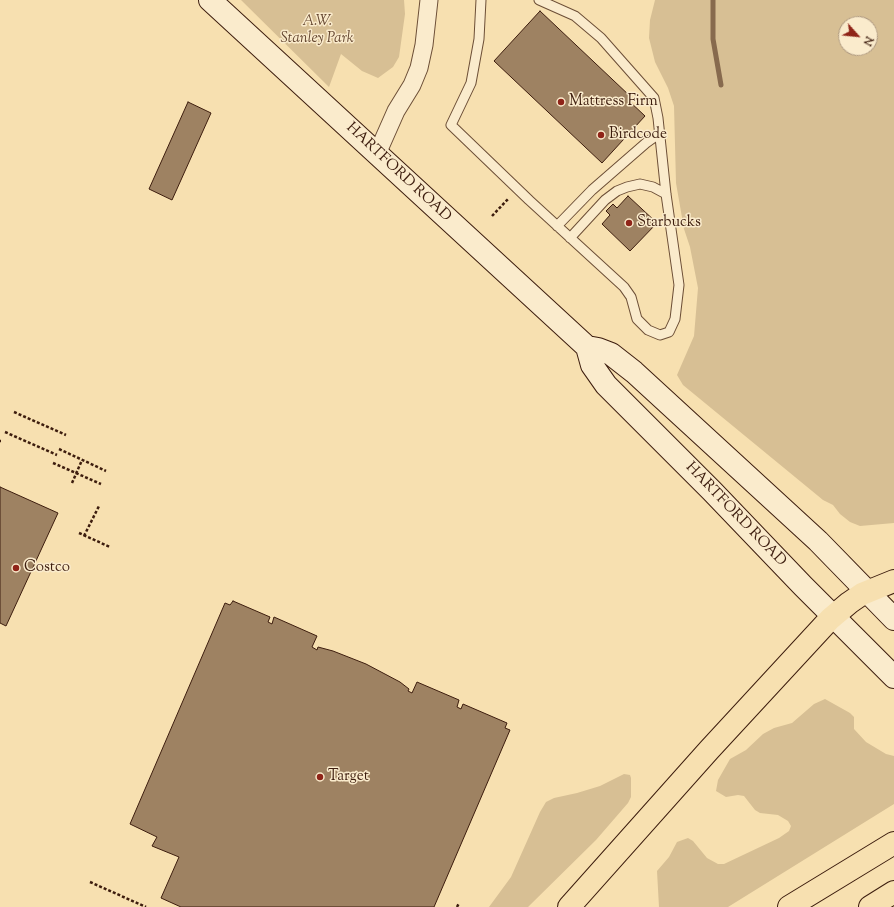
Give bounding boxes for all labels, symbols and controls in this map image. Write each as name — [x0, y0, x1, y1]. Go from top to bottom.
park label: A.W. Stanley Park — [281, 13, 353, 48]
north arrow — [838, 16, 878, 56]
text: N — [859, 33, 877, 49]
place label: Mattress Firm — [569, 93, 658, 111]
marker: Mattress Firm — [556, 97, 566, 107]
street label: HARTFORD ROAD — [342, 120, 454, 226]
place label: Birdcode — [609, 126, 667, 144]
marker: Birdcode — [596, 130, 606, 140]
place label: Starbucks — [637, 214, 701, 232]
marker: Starbucks — [624, 218, 634, 228]
street label: HARTFORD ROAD — [681, 459, 789, 571]
place label: Costco — [24, 559, 70, 577]
marker: Costco — [11, 563, 21, 573]
place label: Target — [328, 768, 369, 786]
marker: Target — [315, 772, 325, 782]

